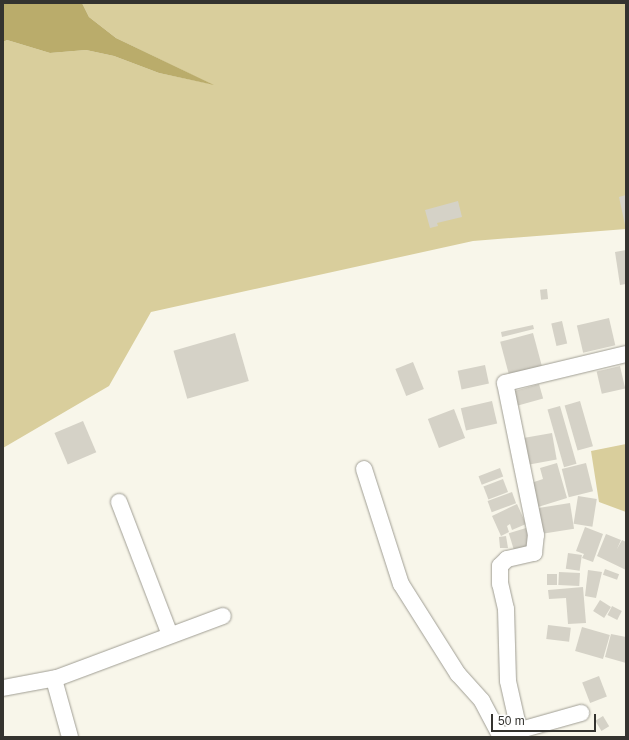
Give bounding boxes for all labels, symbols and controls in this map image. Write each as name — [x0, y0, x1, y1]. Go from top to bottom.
scale bar — [493, 706, 598, 732]
text: 50 m — [498, 714, 525, 728]

